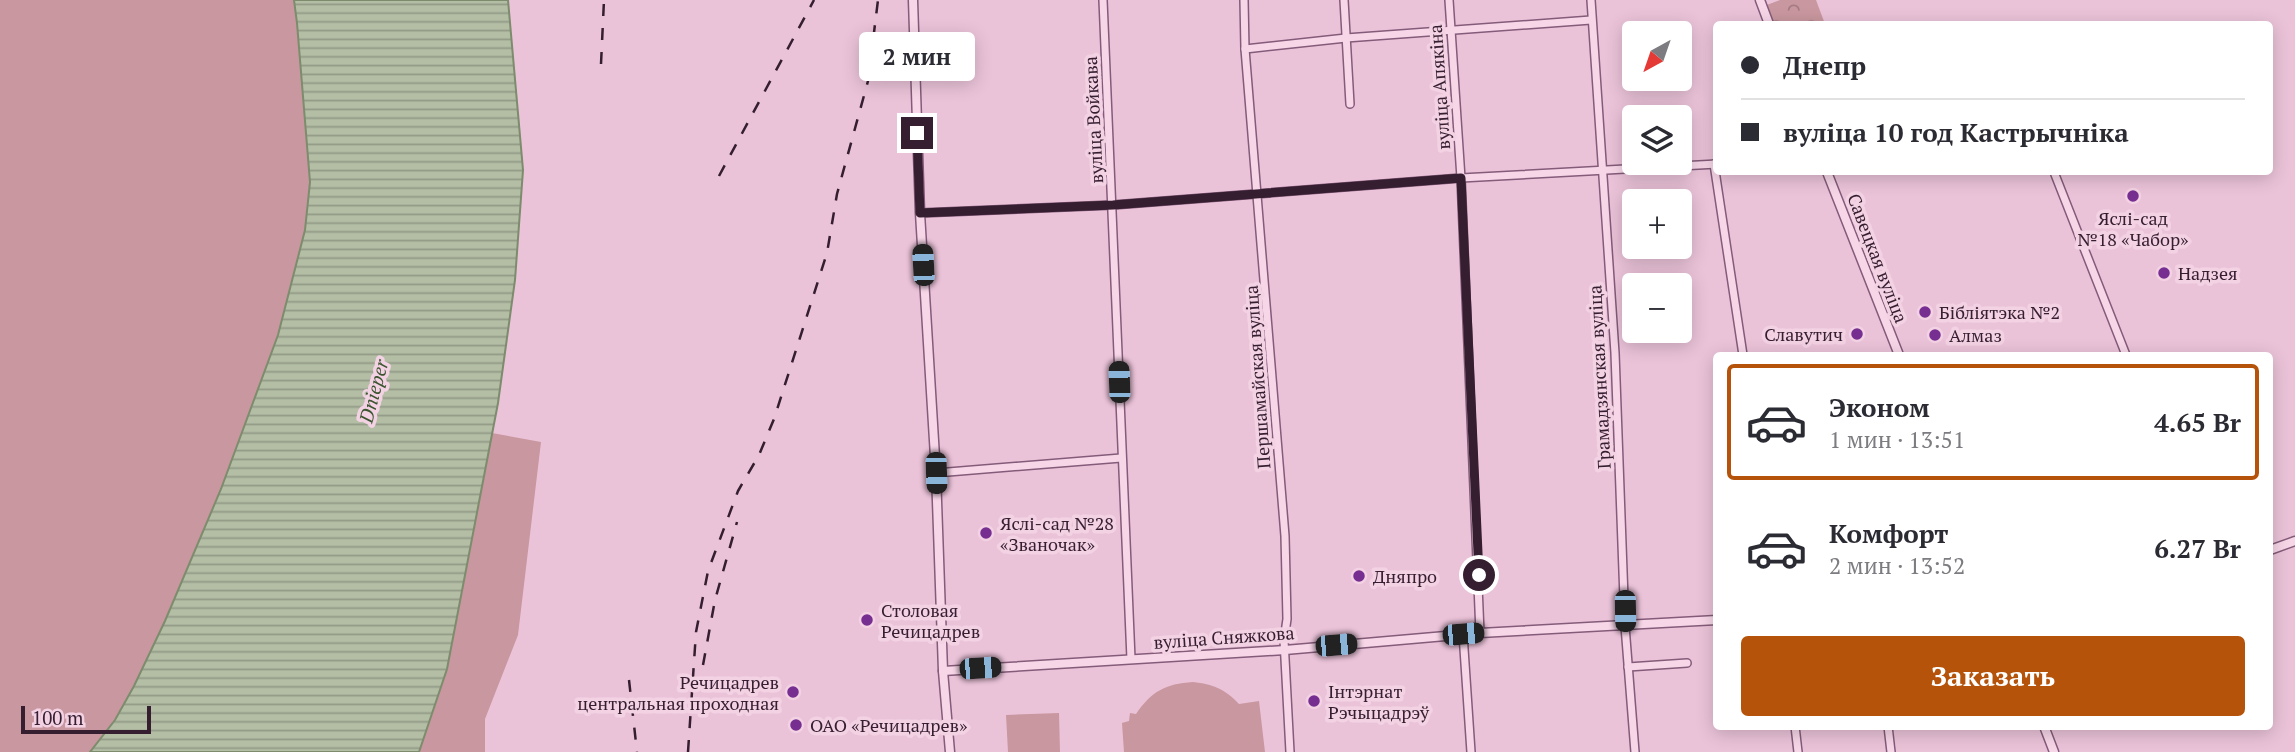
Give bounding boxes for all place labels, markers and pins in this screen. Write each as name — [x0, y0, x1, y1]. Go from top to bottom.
marker: Яслі-сад №18 «Чабор» — [2125, 188, 2141, 204]
place label: Яслі-сад №18 «Чабор» — [2077, 206, 2189, 251]
place label: Надзея — [2178, 261, 2237, 285]
marker: Надзея — [2156, 265, 2172, 281]
place label: Бібліятэка №2 — [1939, 300, 2060, 324]
marker: Бібліятэка №2 — [1917, 304, 1933, 320]
place label: Славутич — [1764, 322, 1843, 346]
place label: Алмаз — [1949, 323, 2002, 347]
marker: Славутич — [1849, 326, 1865, 342]
marker: Алмаз — [1927, 327, 1943, 343]
place label: Яслі-сад №28 «Званочак» — [1000, 511, 1114, 556]
marker: Яслі-сад №28 «Званочак» — [978, 525, 994, 541]
place label: Дняпро — [1373, 564, 1437, 588]
marker: Дняпро — [1351, 568, 1367, 584]
place label: Столовая Речицадрев — [881, 598, 980, 643]
marker: Столовая Речицадрев — [859, 612, 875, 628]
place label: Речицадрев центральная проходная — [577, 670, 779, 715]
place label: Інтэрнат Рэчыцадрэў — [1328, 679, 1430, 724]
marker: Речицадрев центральная проходная — [785, 684, 801, 700]
marker: Інтэрнат Рэчыцадрэў — [1306, 693, 1322, 709]
place label: ОАО «Речицадрев» — [810, 713, 968, 737]
marker: ОАО «Речицадрев» — [788, 717, 804, 733]

